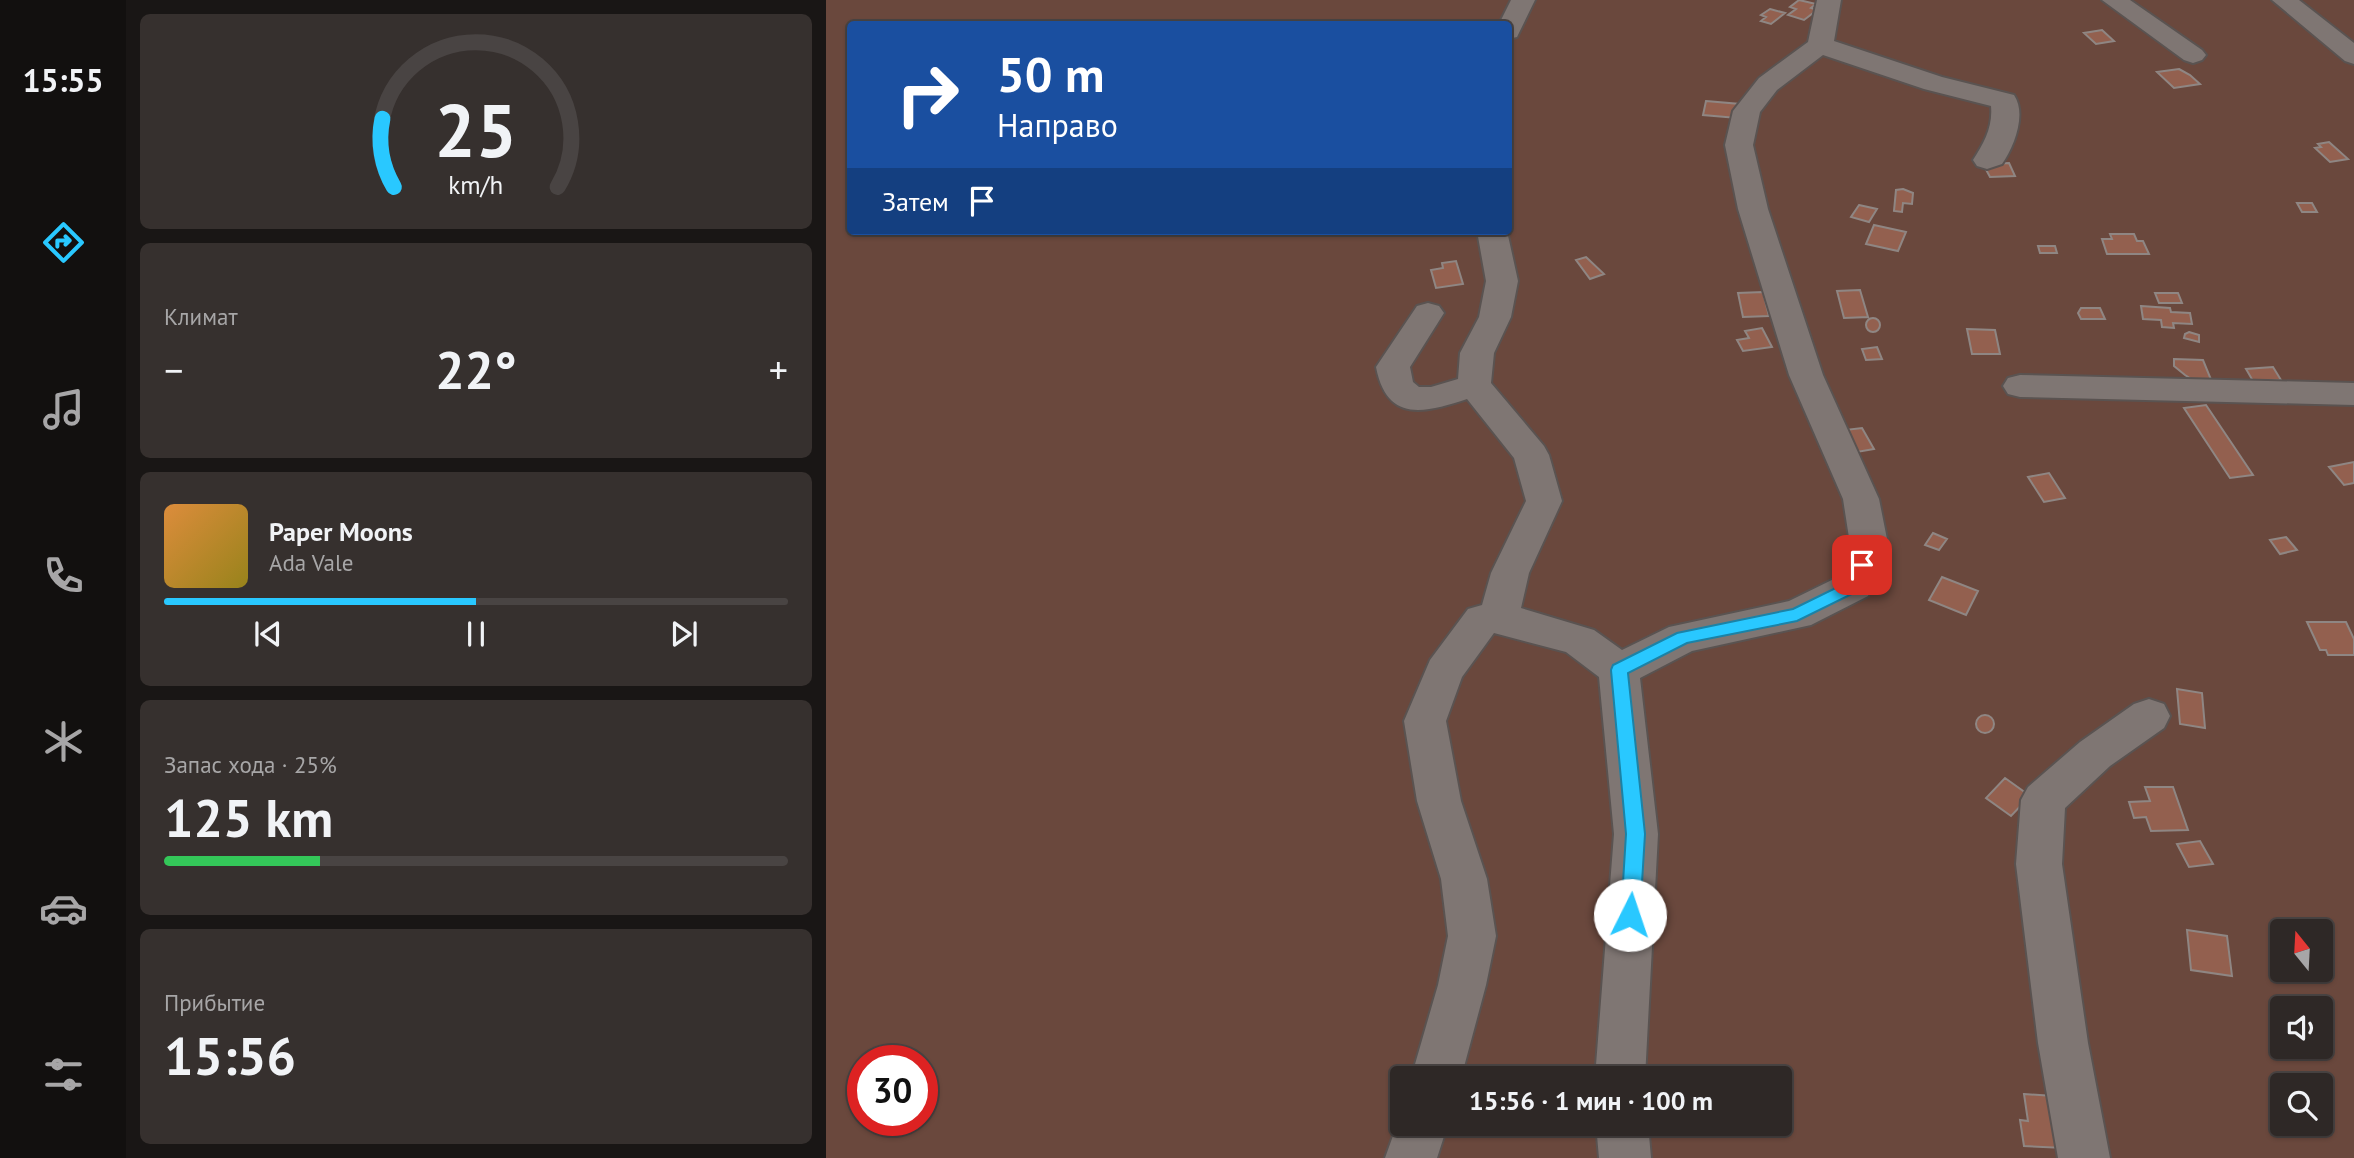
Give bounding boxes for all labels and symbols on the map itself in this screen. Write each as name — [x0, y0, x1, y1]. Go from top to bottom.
pin — [1832, 535, 1892, 595]
position arrow — [1593, 878, 1667, 952]
north arrow — [2270, 919, 2333, 982]
speed limit sign: 30 — [847, 1045, 938, 1136]

